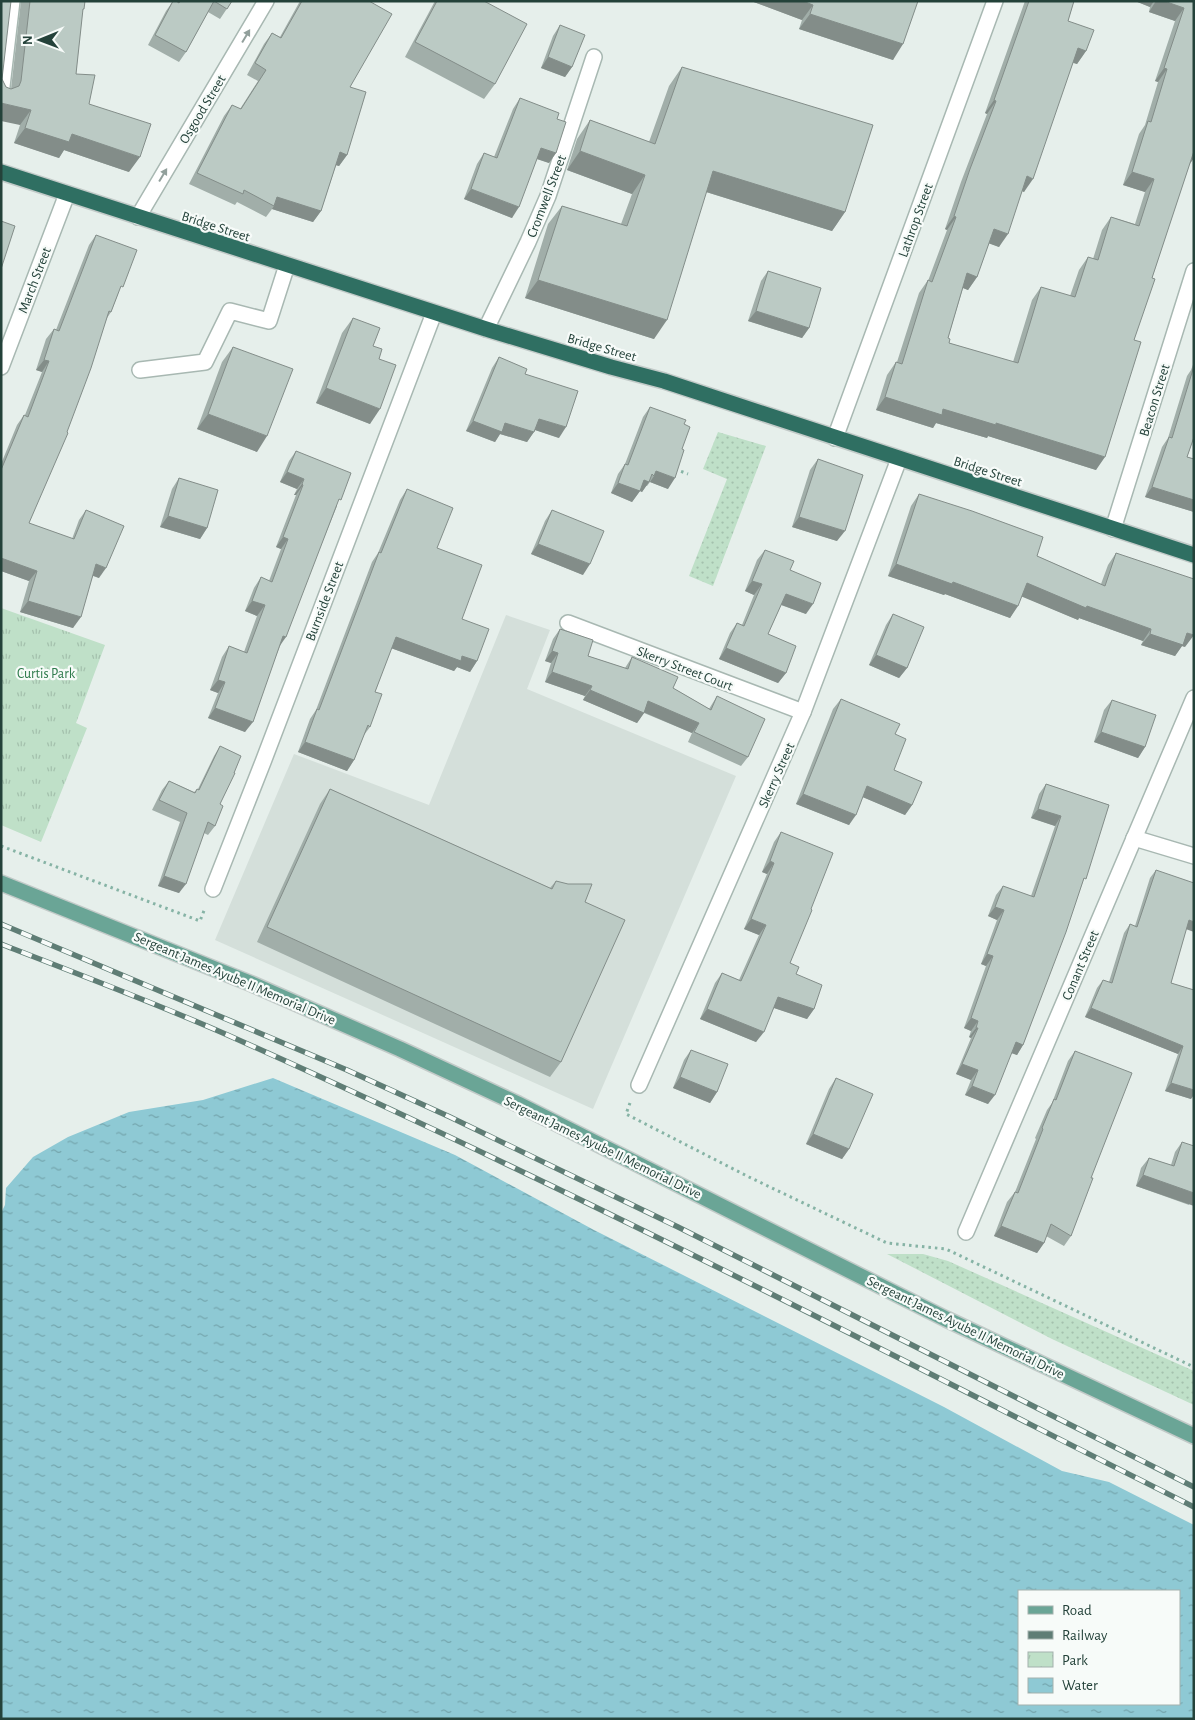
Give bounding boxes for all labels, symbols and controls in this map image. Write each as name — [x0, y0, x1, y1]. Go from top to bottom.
north arrow — [15, 15, 65, 65]
one-way arrow — [241, 29, 250, 42]
text: N — [21, 35, 35, 45]
street label: Osgood Street — [177, 72, 229, 146]
street label: Cromwell Street — [525, 153, 569, 240]
one-way arrow — [158, 169, 167, 182]
street label: Lathrop Street — [896, 181, 936, 259]
street label: Bridge Street — [180, 209, 252, 245]
street label: March Street — [16, 245, 54, 315]
street label: Bridge Street — [566, 331, 638, 365]
street label: Beacon Street — [1137, 362, 1173, 438]
street label: Bridge Street — [952, 454, 1024, 490]
street label: Burnside Street — [303, 559, 347, 643]
street label: Skerry Street Court — [635, 644, 735, 694]
park label: Curtis Park — [17, 667, 76, 681]
street label: Skerry Street — [756, 740, 798, 810]
street label: Conant Street — [1060, 928, 1102, 1002]
street label: Sergeant James Ayube II Memorial Drive — [132, 930, 337, 1028]
street label: Sergeant James Ayube II Memorial Drive — [502, 1094, 703, 1202]
street label: Sergeant James Ayube II Memorial Drive — [865, 1274, 1066, 1382]
legend — [1018, 1590, 1180, 1705]
text: Road — [1062, 1603, 1092, 1618]
text: Railway — [1062, 1628, 1108, 1643]
text: Park — [1062, 1653, 1088, 1668]
text: Water — [1062, 1678, 1098, 1693]

